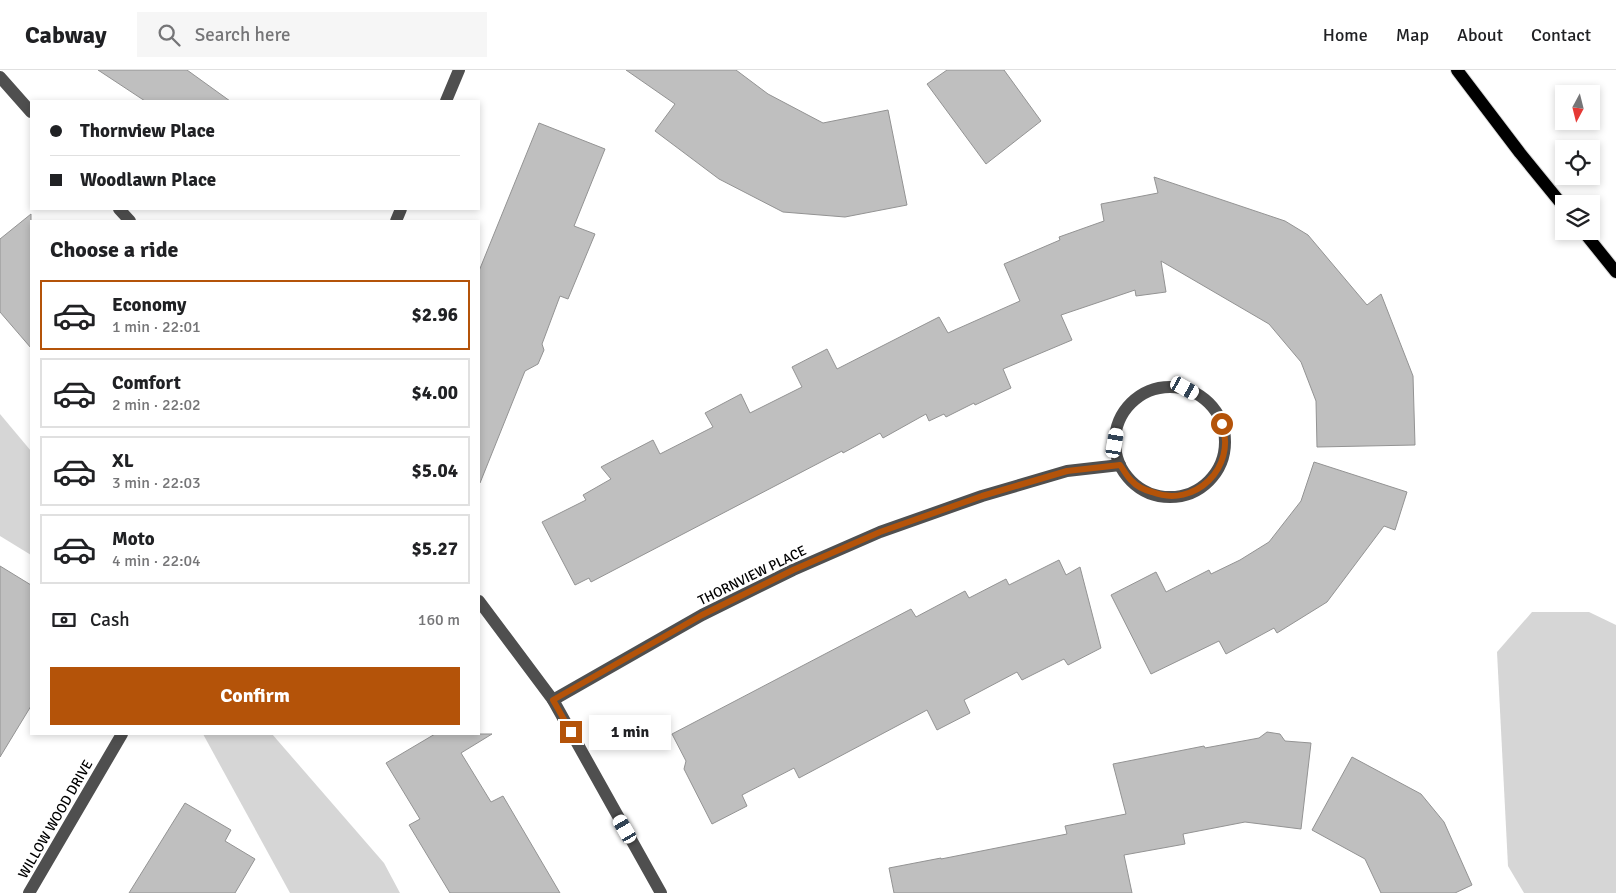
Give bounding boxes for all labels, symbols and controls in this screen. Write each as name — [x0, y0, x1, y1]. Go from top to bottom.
search box — [137, 12, 487, 57]
text: Cabway — [25, 20, 107, 50]
icon: search — [155, 21, 183, 49]
text: Search here — [195, 23, 291, 47]
text: Home — [1323, 24, 1368, 46]
text: Map — [1396, 24, 1429, 46]
text: About — [1457, 24, 1503, 46]
text: Contact — [1531, 24, 1591, 46]
north arrow — [1555, 85, 1600, 130]
map controls — [1555, 85, 1600, 240]
text: Thornview Place — [80, 119, 215, 143]
button: locate — [1555, 140, 1600, 185]
text: Woodlawn Place — [80, 168, 216, 192]
button: layers — [1555, 195, 1600, 240]
text: Choose a ride — [50, 236, 178, 263]
icon: car — [52, 293, 97, 338]
text: Economy — [112, 293, 186, 317]
text: $2.96 — [412, 303, 458, 327]
text: 1 min · 22:01 — [112, 317, 201, 337]
icon: car — [52, 371, 97, 416]
text: Comfort — [112, 371, 181, 395]
car — [1168, 374, 1201, 402]
text: $4.00 — [412, 381, 458, 405]
text: 2 min · 22:02 — [112, 395, 201, 415]
route start — [1211, 413, 1233, 435]
car — [1105, 427, 1124, 459]
icon: car — [52, 449, 97, 494]
text: XL — [112, 449, 134, 473]
text: $5.04 — [412, 459, 458, 483]
text: 3 min · 22:03 — [112, 473, 201, 493]
icon: car — [52, 527, 97, 572]
text: Moto — [112, 527, 155, 551]
text: $5.27 — [412, 537, 458, 561]
street label: THORNVIEW PLACE — [695, 542, 809, 609]
text: 4 min · 22:04 — [112, 551, 201, 571]
icon: cash — [50, 606, 78, 634]
text: Cash — [90, 608, 130, 632]
text: 160 m — [418, 610, 460, 630]
button: Confirm — [50, 667, 460, 725]
callout: 1 min — [588, 714, 671, 750]
route end — [560, 721, 582, 743]
text: 1 min — [611, 722, 649, 742]
street label: WILLOW WOOD DRIVE — [15, 757, 96, 882]
car — [611, 812, 638, 846]

